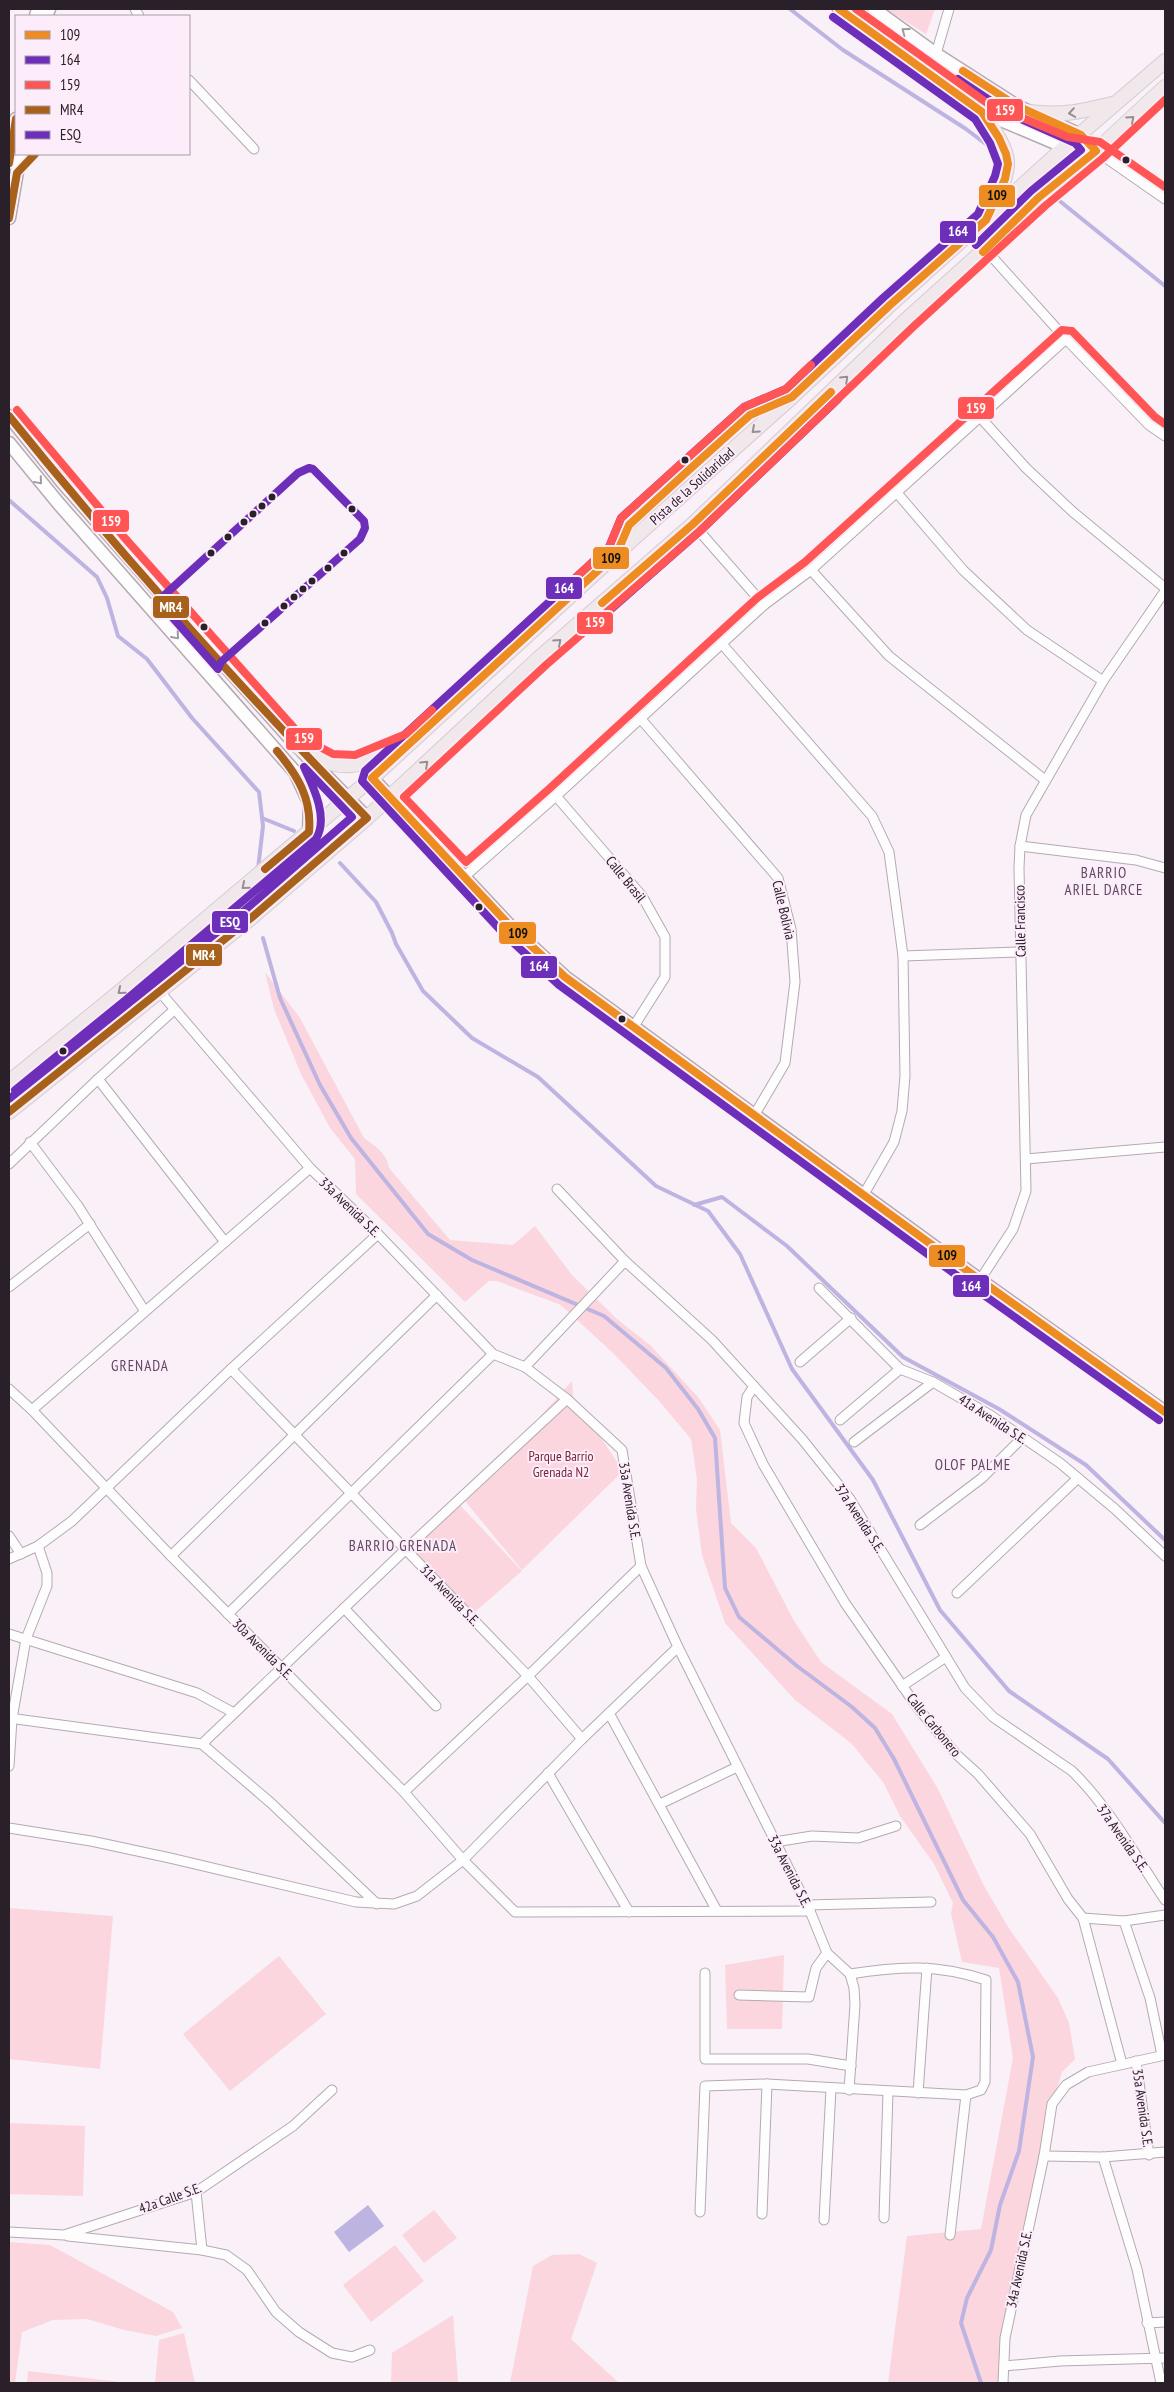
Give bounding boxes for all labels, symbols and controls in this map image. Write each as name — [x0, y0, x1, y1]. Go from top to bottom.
legend — [15, 15, 190, 155]
text: 109 — [60, 25, 80, 44]
one-way arrow — [901, 28, 911, 37]
text: 164 — [60, 50, 81, 69]
text: 159 — [60, 75, 80, 94]
line badge: 159 — [986, 98, 1024, 122]
text: MR4 — [60, 100, 84, 119]
text: 159 — [995, 101, 1015, 119]
one-way arrow — [1068, 107, 1076, 118]
one-way arrow — [1125, 116, 1134, 125]
text: ESQ — [60, 125, 82, 144]
unlabelled marker — [1121, 155, 1131, 165]
line badge: 109 — [978, 184, 1016, 208]
text: 109 — [987, 186, 1007, 204]
line badge: 164 — [939, 220, 977, 244]
text: 164 — [948, 222, 968, 240]
one-way arrow — [839, 375, 848, 384]
line badge: 159 — [957, 396, 995, 420]
text: 159 — [966, 399, 986, 417]
one-way arrow — [752, 424, 761, 433]
street label: Pista de la Solidaridad — [646, 443, 738, 529]
unlabelled marker — [680, 455, 690, 465]
one-way arrow — [33, 475, 42, 484]
unlabelled marker — [267, 492, 277, 502]
unlabelled marker — [257, 501, 267, 511]
unlabelled marker — [347, 504, 357, 514]
line badge: 159 — [92, 509, 130, 533]
unlabelled marker — [248, 509, 258, 519]
text: 159 — [101, 512, 121, 530]
unlabelled marker — [239, 517, 249, 527]
unlabelled marker — [223, 532, 233, 542]
line badge: 109 — [592, 546, 630, 570]
unlabelled marker — [206, 548, 216, 558]
unlabelled marker — [339, 548, 349, 558]
text: 109 — [601, 549, 621, 567]
unlabelled marker — [323, 563, 333, 573]
unlabelled marker — [307, 576, 317, 586]
line badge: 164 — [545, 576, 583, 600]
text: 164 — [554, 579, 574, 597]
unlabelled marker — [298, 584, 308, 594]
unlabelled marker — [289, 592, 299, 602]
line badge: MR4 — [152, 595, 190, 619]
text: MR4 — [159, 598, 183, 616]
unlabelled marker — [279, 601, 289, 611]
line badge: 159 — [576, 611, 614, 635]
text: 159 — [585, 613, 605, 631]
unlabelled marker — [260, 618, 270, 628]
unlabelled marker — [199, 622, 209, 632]
one-way arrow — [170, 631, 179, 640]
one-way arrow — [552, 639, 561, 648]
line badge: 159 — [285, 727, 323, 751]
text: 159 — [294, 729, 314, 747]
one-way arrow — [420, 761, 429, 770]
street label: Calle Brasil — [602, 852, 651, 906]
district label: BARRIO ARIEL DARCE — [1065, 863, 1143, 899]
street label: Calle Bolivia — [768, 879, 800, 941]
one-way arrow — [242, 880, 251, 888]
street label: Calle Francisco — [1010, 885, 1030, 957]
unlabelled marker — [474, 902, 484, 912]
line badge: ESQ — [211, 910, 249, 934]
text: ESQ — [220, 913, 241, 931]
line badge: 109 — [498, 921, 537, 945]
text: 109 — [508, 924, 528, 942]
line badge: MR4 — [185, 943, 223, 967]
text: MR4 — [192, 946, 216, 964]
line badge: 164 — [520, 955, 558, 979]
text: 164 — [529, 957, 549, 975]
one-way arrow — [118, 985, 127, 993]
unlabelled marker — [617, 1014, 627, 1024]
unlabelled marker — [58, 1046, 68, 1056]
street label: 33a Avenida S.E. — [315, 1173, 385, 1241]
line badge: 109 — [928, 1244, 966, 1268]
text: 109 — [937, 1246, 957, 1264]
line badge: 164 — [952, 1274, 990, 1298]
text: 164 — [961, 1277, 981, 1295]
district label: GRENADA — [111, 1356, 169, 1375]
street label: 41a Avenida S.E. — [955, 1390, 1031, 1448]
park label: Parque Barrio Grenada N2 — [528, 1447, 594, 1481]
district label: OLOF PALME — [935, 1455, 1011, 1474]
street label: 33a Avenida S.E. — [615, 1461, 645, 1541]
street label: 37a Avenida S.E. — [831, 1480, 889, 1556]
district label: BARRIO GRENADA — [349, 1536, 457, 1555]
street label: 31a Avenida S.E. — [416, 1560, 484, 1630]
street label: 30a Avenida S.E. — [229, 1615, 297, 1683]
street label: Calle Carbonero — [903, 1690, 965, 1760]
street label: 37a Avenida S.E. — [1093, 1801, 1153, 1875]
street label: 33a Avenida S.E. — [764, 1832, 816, 1910]
street label: 35a Avenida S.E. — [1129, 2068, 1157, 2148]
street label: 42a Calle S.E. — [136, 2178, 204, 2218]
street label: 34a Avenida S.E. — [1002, 2228, 1036, 2310]

